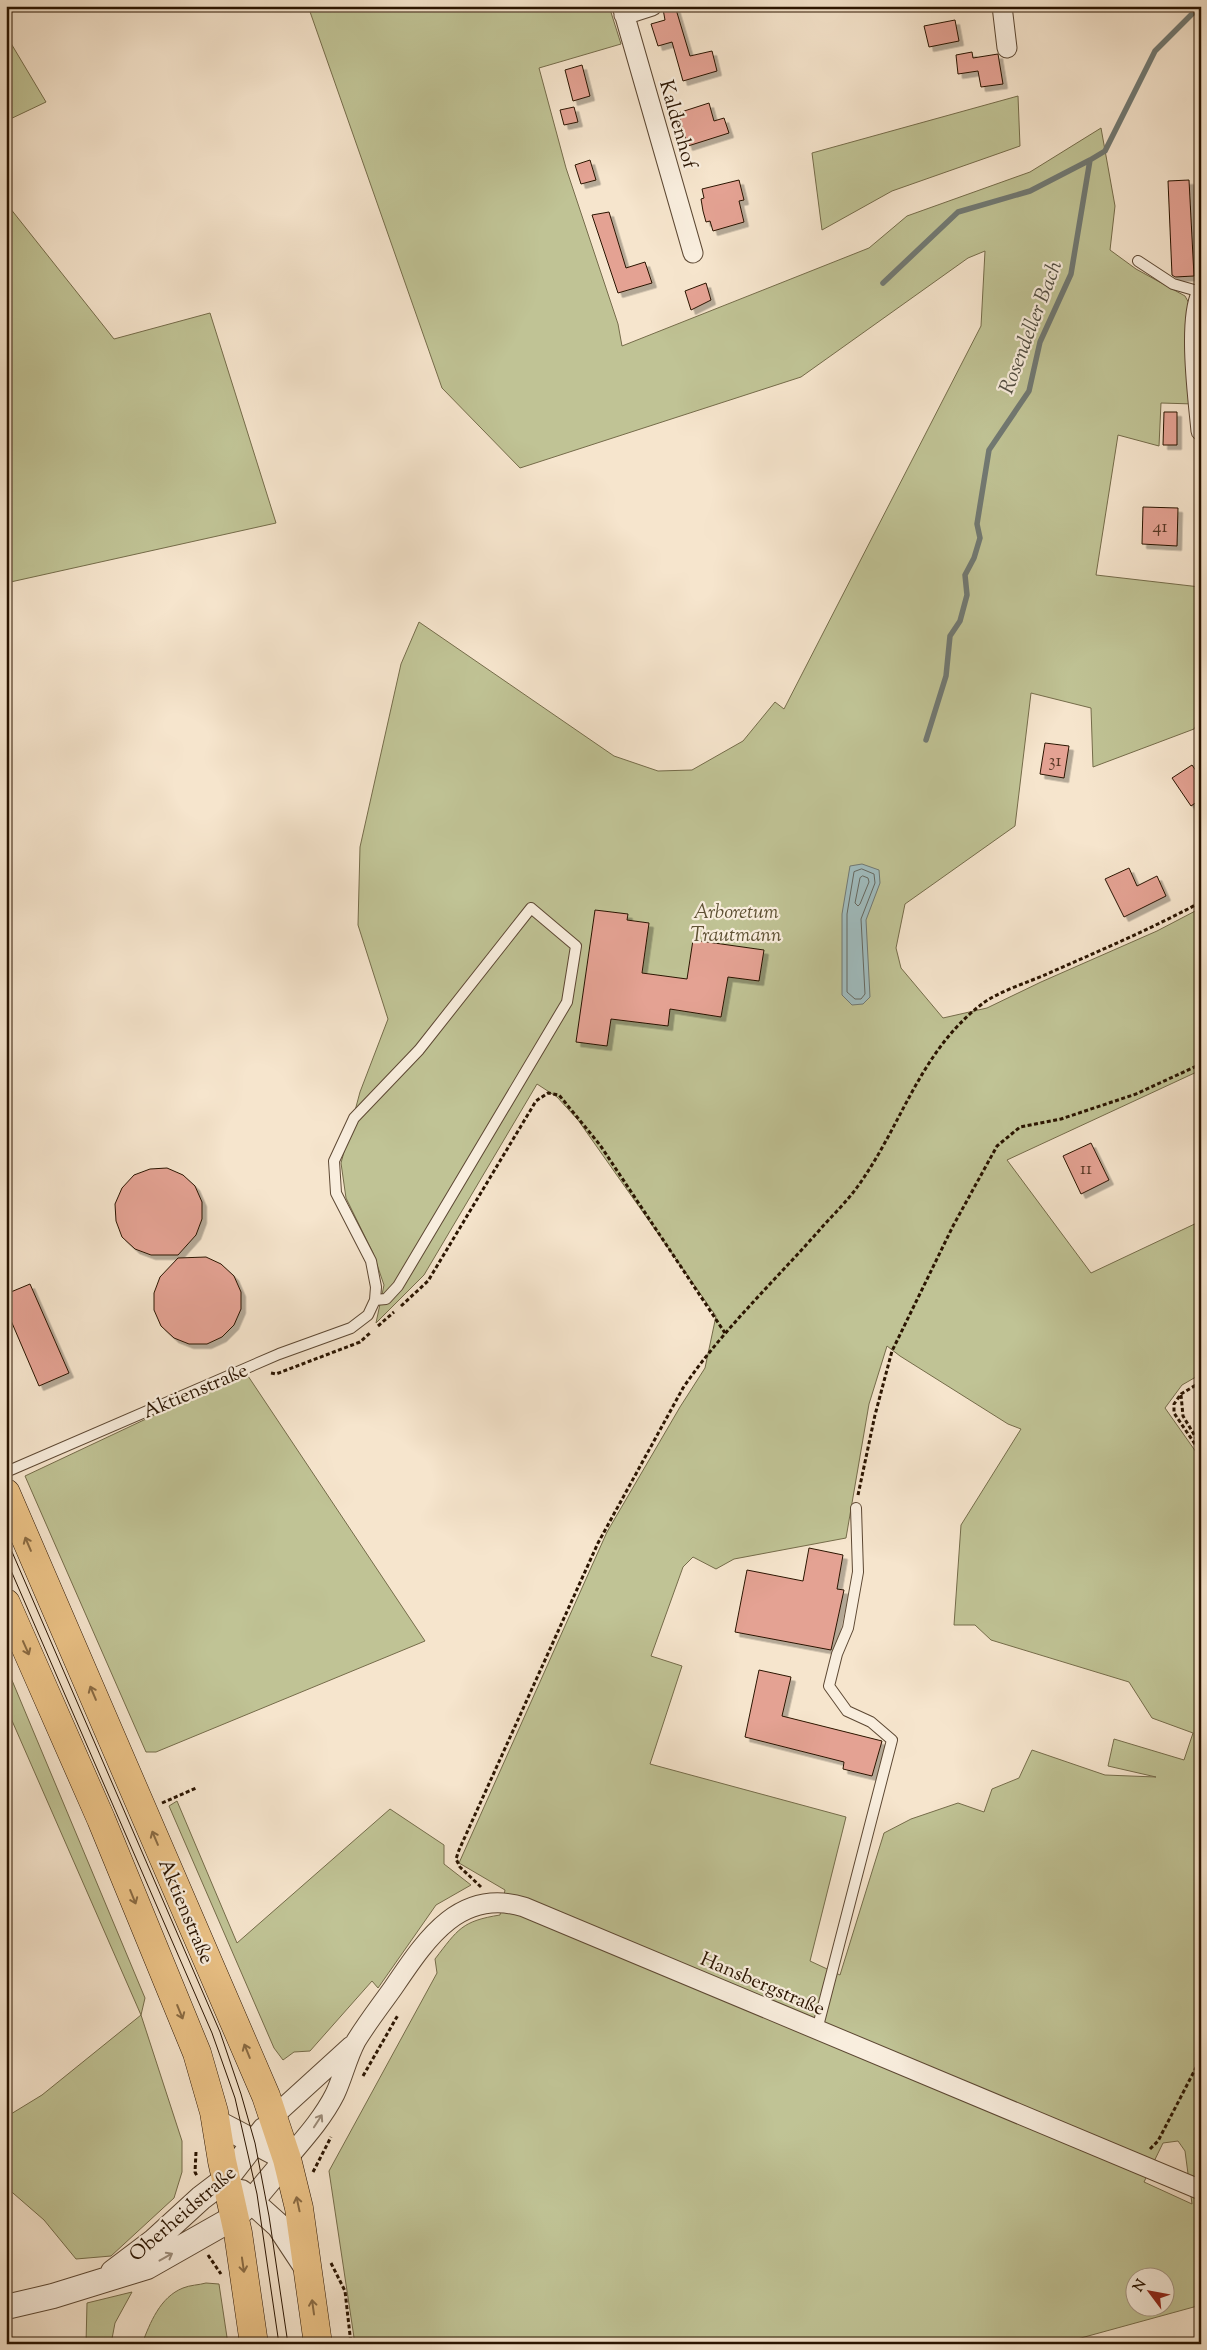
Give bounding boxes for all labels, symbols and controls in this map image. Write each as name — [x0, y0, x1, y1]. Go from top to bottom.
street label: Kaldenhof — [650, 77, 703, 173]
water label: Rosendeller Bach — [993, 257, 1071, 399]
house number: 41 — [1152, 515, 1168, 541]
house number: 31 — [1048, 749, 1062, 775]
park label: Arboretum Trautmann — [691, 899, 782, 951]
house number: 11 — [1080, 1157, 1092, 1183]
street label: Aktienstraße — [139, 1357, 253, 1427]
one-way arrow — [23, 1537, 33, 1552]
one-way arrow — [21, 1640, 31, 1655]
one-way arrow — [87, 1686, 97, 1701]
one-way arrow — [150, 1830, 159, 1845]
street label: Aktienstraße — [150, 1855, 220, 1969]
one-way arrow — [129, 1889, 138, 1904]
street label: Hansbergstraße — [695, 1946, 829, 2025]
one-way arrow — [176, 2004, 186, 2019]
one-way arrow — [242, 2044, 252, 2059]
one-way arrow — [313, 2114, 323, 2128]
street label: Oberheidstraße — [124, 2160, 244, 2270]
one-way arrow — [293, 2197, 302, 2213]
one-way arrow — [158, 2252, 173, 2262]
one-way arrow — [238, 2257, 248, 2273]
north arrow — [1124, 2268, 1174, 2318]
text: N — [1129, 2276, 1152, 2296]
one-way arrow — [308, 2299, 318, 2315]

